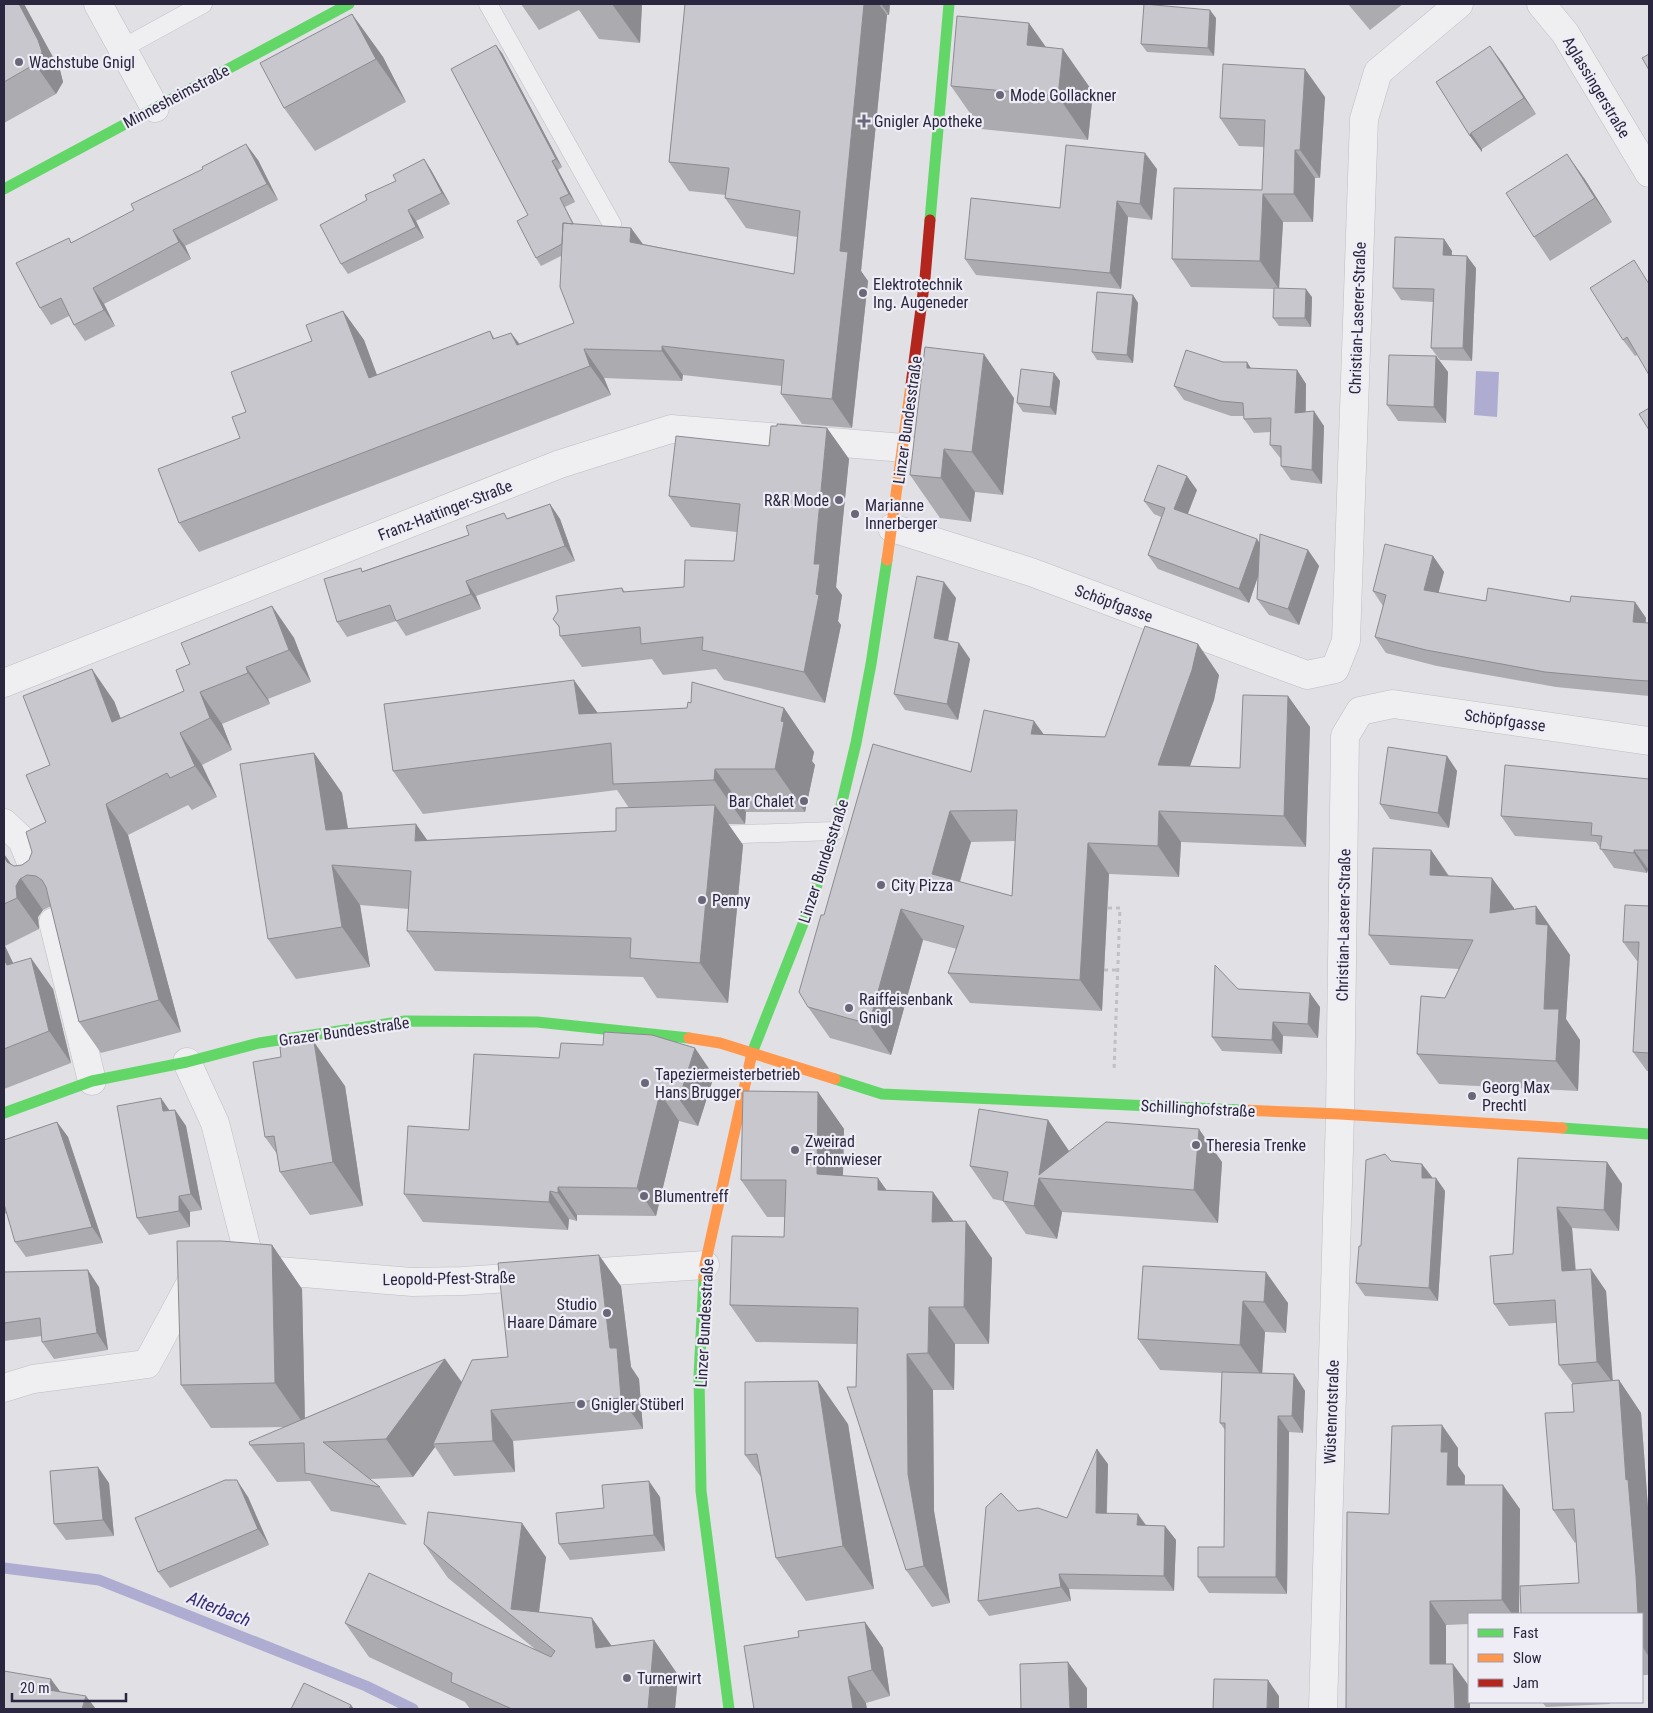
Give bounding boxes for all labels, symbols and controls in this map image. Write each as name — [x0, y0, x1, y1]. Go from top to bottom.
street label: Aglassingerstraße — [1559, 33, 1634, 141]
place label: Wachstube Gnigl — [29, 53, 135, 72]
marker: Wachstube Gnigl — [13, 56, 25, 68]
street label: Minnesheimstraße — [120, 61, 232, 132]
place label: Mode Gollackner — [1010, 86, 1117, 105]
marker: Mode Gollackner — [994, 89, 1006, 101]
place label: Gnigler Apotheke — [874, 112, 982, 131]
marker: Gnigler Apotheke — [858, 115, 870, 127]
street label: Christian-Laserer-Straße — [1345, 241, 1370, 395]
place label: Elektrotechnik Ing. Augeneder — [873, 275, 968, 312]
marker: Elektrotechnik Ing. Augeneder — [857, 287, 869, 299]
street label: Linzer Bundesstraße — [889, 355, 926, 485]
street label: Franz-Hattinger-Straße — [375, 476, 515, 545]
place label: R&R Mode — [764, 491, 829, 510]
marker: R&R Mode — [833, 494, 845, 506]
place label: Marianne Innerberger — [865, 496, 937, 533]
marker: Marianne Innerberger — [849, 508, 861, 520]
street label: Schöpfgasse — [1072, 581, 1156, 626]
street label: Schöpfgasse — [1463, 705, 1547, 736]
place label: Bar Chalet — [729, 792, 794, 811]
marker: Bar Chalet — [798, 795, 810, 807]
street label: Linzer Bundesstraße — [795, 797, 852, 925]
street label: Christian-Laserer-Straße — [1333, 849, 1354, 1002]
place label: City Pizza — [891, 876, 953, 895]
marker: City Pizza — [875, 879, 887, 891]
place label: Penny — [712, 891, 751, 910]
marker: Penny — [696, 894, 708, 906]
place label: Raiffeisenbank Gnigl — [859, 990, 954, 1027]
marker: Raiffeisenbank Gnigl — [843, 1002, 855, 1014]
street label: Grazer Bundesstraße — [278, 1013, 411, 1050]
place label: Tapeziermeisterbetrieb Hans Brugger — [655, 1065, 800, 1102]
marker: Tapeziermeisterbetrieb Hans Brugger — [639, 1077, 651, 1089]
place label: Georg Max Prechtl — [1482, 1078, 1550, 1115]
marker: Georg Max Prechtl — [1466, 1090, 1478, 1102]
street label: Schillinghofstraße — [1140, 1096, 1256, 1121]
place label: Zweirad Frohnwieser — [805, 1132, 882, 1169]
place label: Theresia Trenke — [1206, 1136, 1306, 1155]
marker: Theresia Trenke — [1190, 1139, 1202, 1151]
marker: Zweirad Frohnwieser — [789, 1144, 801, 1156]
place label: Blumentreff — [654, 1187, 729, 1206]
marker: Blumentreff — [638, 1190, 650, 1202]
street label: Linzer Bundesstraße — [692, 1258, 717, 1388]
street label: Leopold-Pfest-Straße — [382, 1268, 516, 1289]
place label: Studio Haare Dámare — [507, 1295, 597, 1332]
marker: Studio Haare Dámare — [601, 1307, 613, 1319]
street label: Wüstenrotstraße — [1320, 1359, 1343, 1465]
place label: Gnigler Stüberl — [591, 1395, 684, 1414]
marker: Gnigler Stüberl — [575, 1398, 587, 1410]
water label: Alterbach — [184, 1586, 254, 1631]
legend — [1468, 1613, 1643, 1703]
text: Fast — [1513, 1624, 1538, 1642]
text: Slow — [1513, 1649, 1542, 1667]
place label: Turnerwirt — [637, 1669, 702, 1688]
scale bar — [12, 1670, 126, 1702]
marker: Turnerwirt — [621, 1672, 633, 1684]
text: Jam — [1513, 1674, 1539, 1692]
text: 20 m — [20, 1679, 50, 1697]

